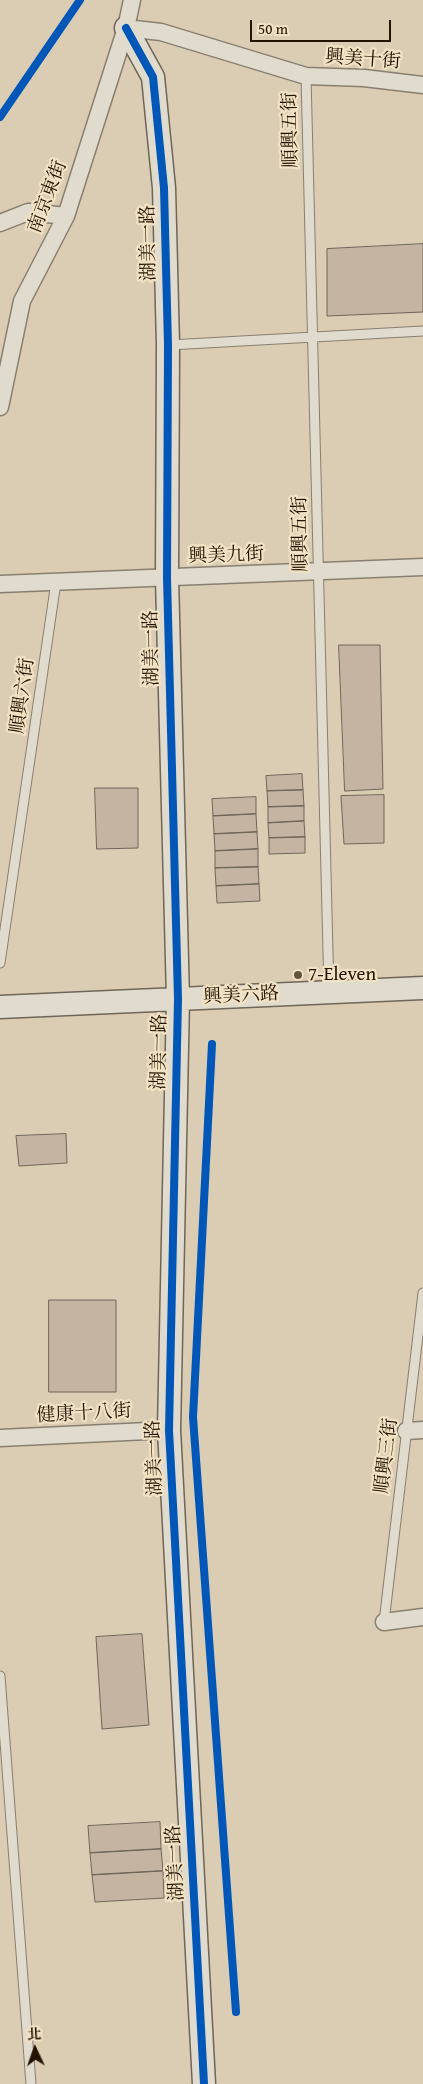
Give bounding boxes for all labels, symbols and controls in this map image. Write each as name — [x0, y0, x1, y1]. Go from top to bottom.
scale bar — [253, 10, 394, 42]
text: 50 m — [258, 18, 288, 39]
street label: 興美十街 — [324, 46, 402, 74]
street label: 順興五街 — [279, 92, 303, 168]
street label: 南京東街 — [24, 157, 72, 237]
street label: 湖美一路 — [137, 205, 161, 281]
street label: 順興五街 — [289, 496, 313, 572]
street label: 興美九街 — [188, 543, 264, 569]
street label: 湖美一路 — [140, 610, 164, 686]
street label: 順興六街 — [6, 657, 40, 735]
place label: 7-Eleven — [308, 964, 376, 986]
marker: 7-Eleven — [292, 969, 304, 981]
street label: 興美六路 — [202, 983, 280, 1009]
street label: 湖美一路 — [148, 1014, 172, 1090]
street label: 健康十八街 — [36, 1400, 132, 1428]
street label: 順興三街 — [371, 1417, 403, 1495]
street label: 湖美一路 — [142, 1420, 168, 1496]
street label: 湖美一路 — [163, 1824, 189, 1902]
north arrow — [10, 2024, 60, 2074]
text: 北 — [27, 2024, 42, 2044]

